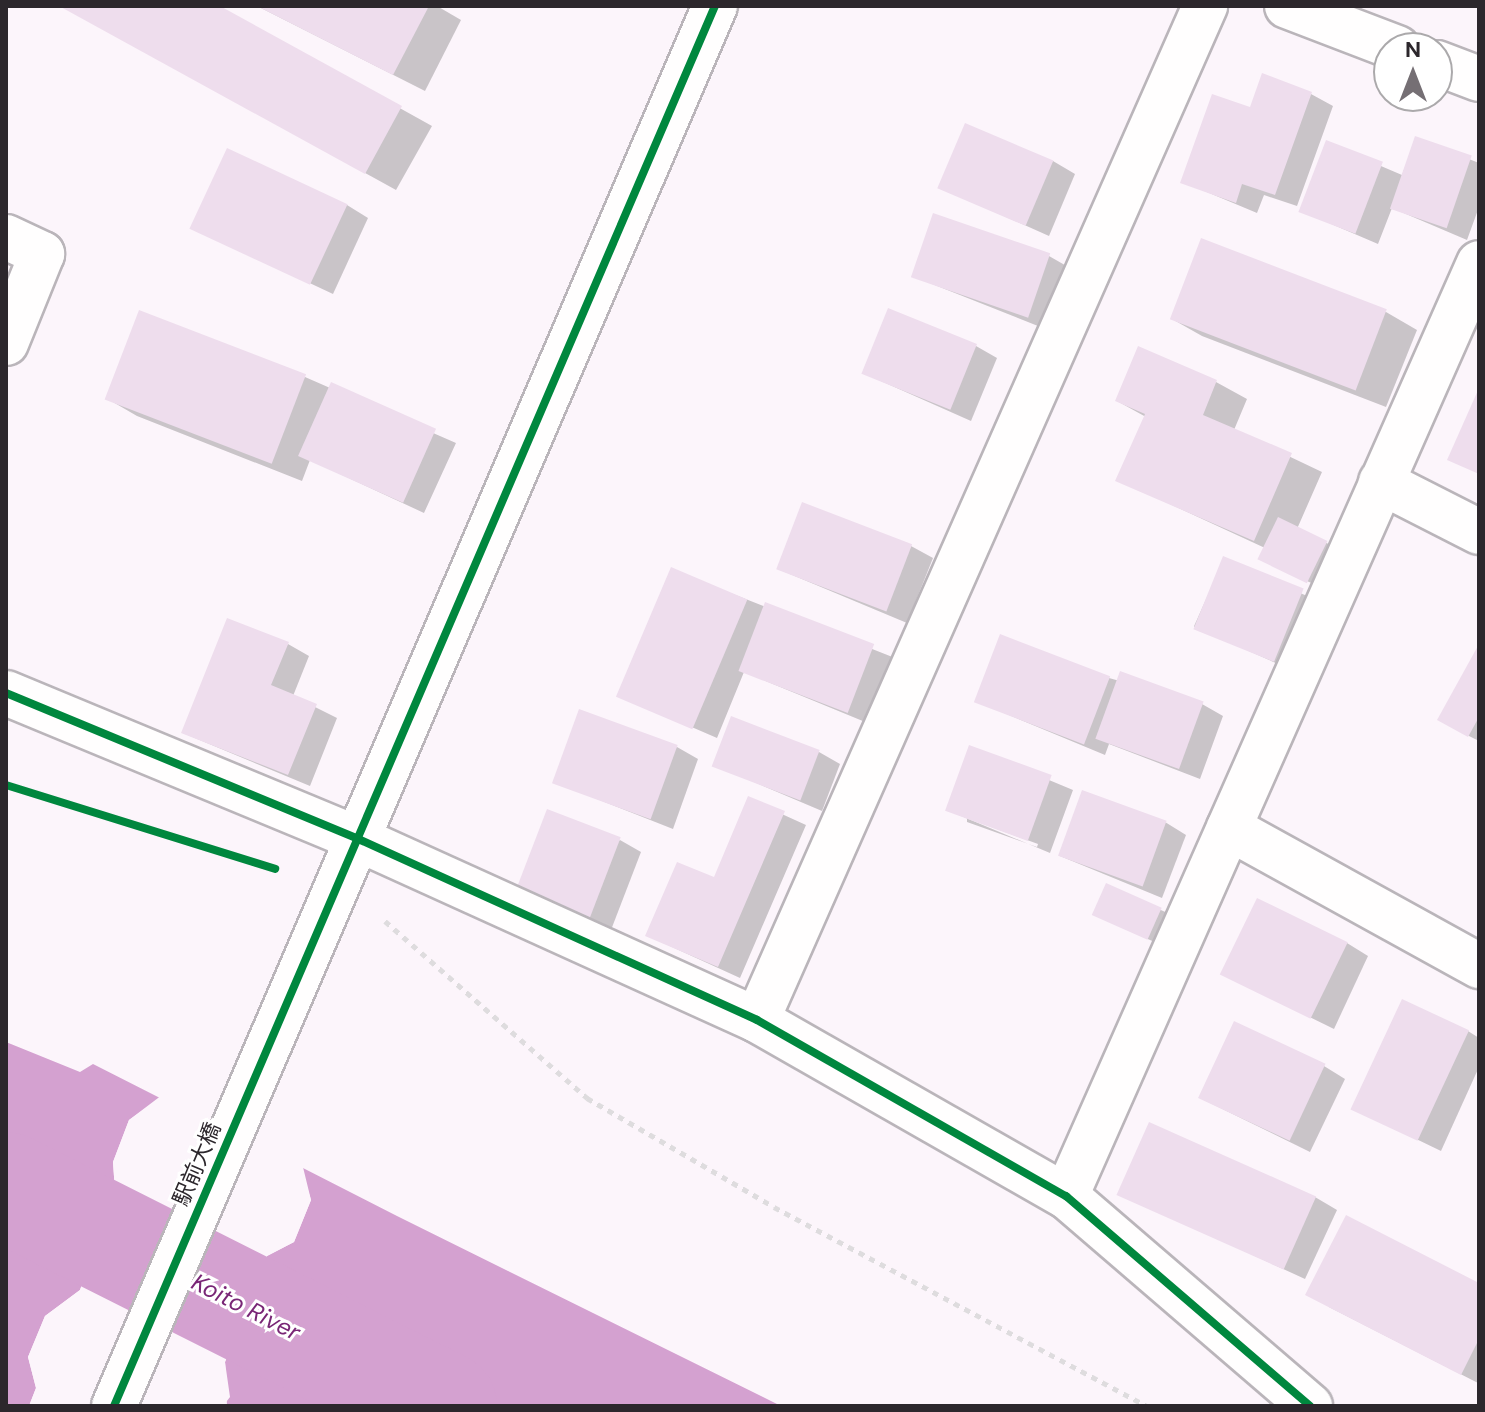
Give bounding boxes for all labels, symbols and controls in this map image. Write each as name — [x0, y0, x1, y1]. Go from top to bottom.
north arrow — [1373, 32, 1453, 112]
text: N — [1405, 35, 1421, 64]
street label: 駅前大橋 — [168, 1118, 226, 1210]
water label: Koito River — [187, 1267, 305, 1347]

